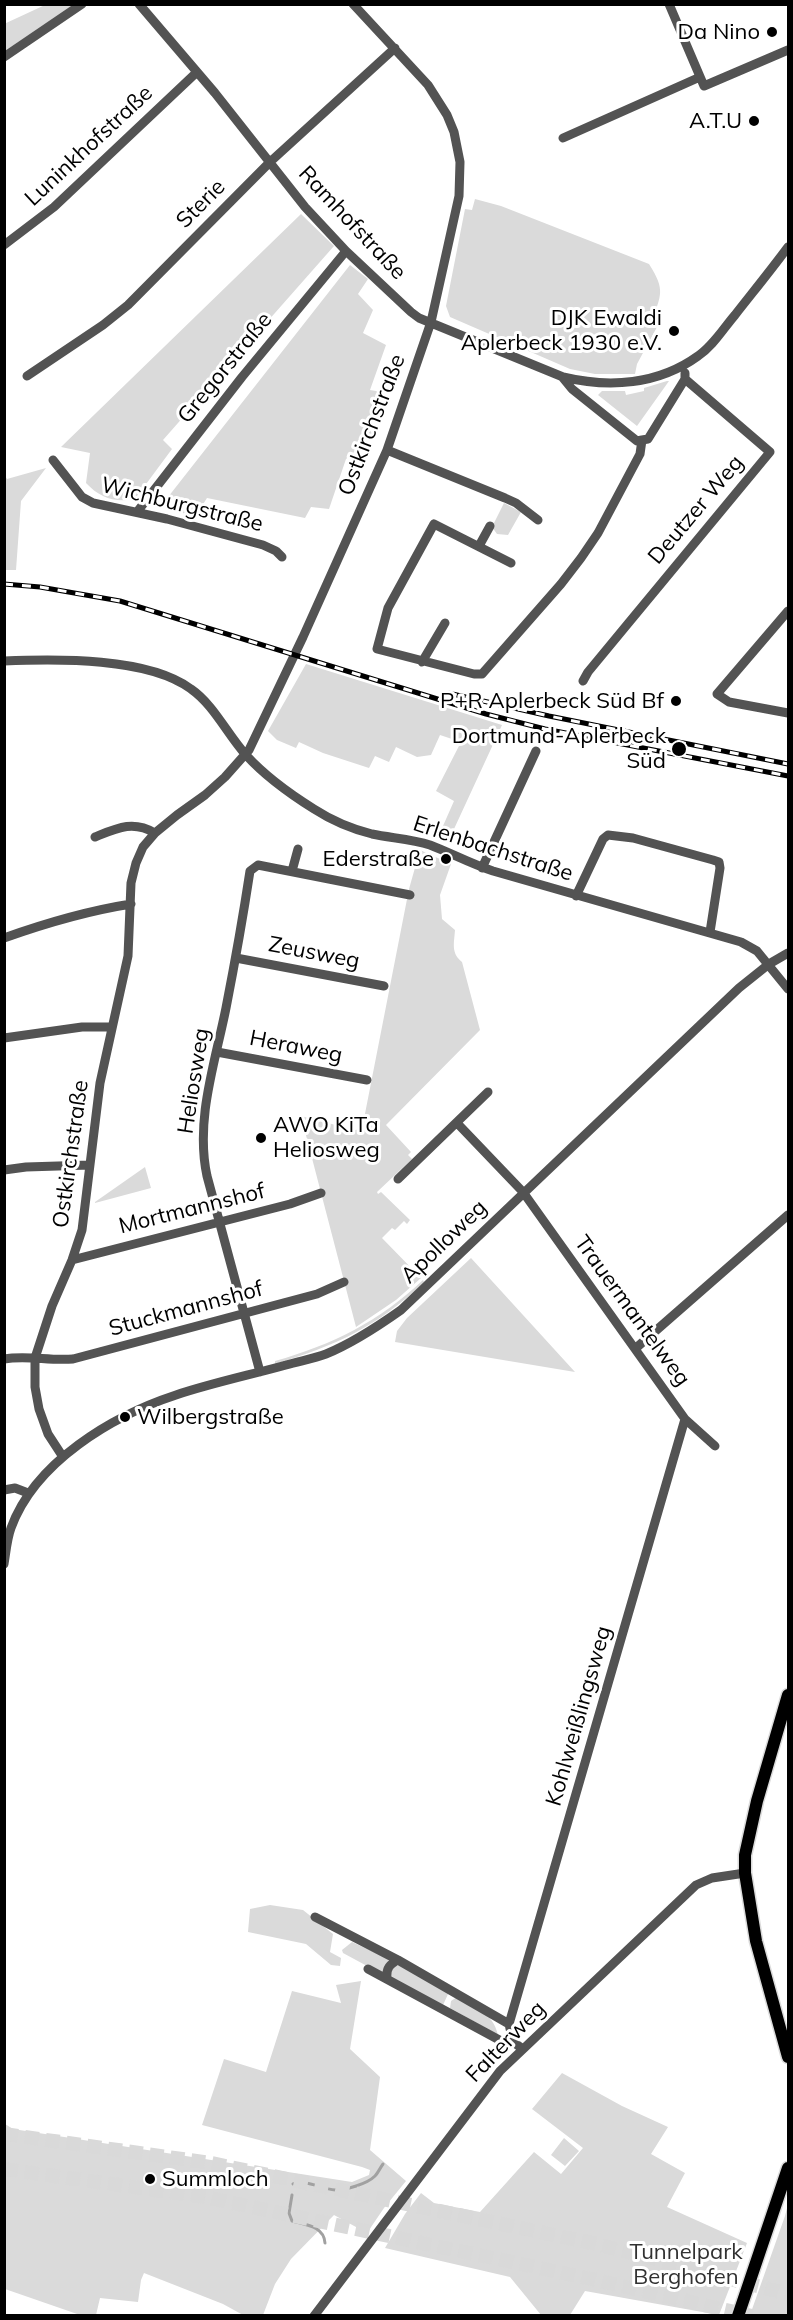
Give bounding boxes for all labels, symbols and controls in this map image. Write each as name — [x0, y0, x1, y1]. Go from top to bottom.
place label: Da Nino — [678, 19, 760, 45]
marker: Da Nino — [765, 25, 779, 39]
street label: Luninkhofstraße — [20, 80, 158, 212]
place label: A.T.U — [689, 108, 742, 134]
marker: A.T.U — [747, 114, 761, 128]
street label: Ramhofstraße — [293, 161, 411, 285]
street label: Sterie — [171, 174, 231, 234]
place label: DJK Ewaldi Aplerbeck 1930 e.V. — [461, 305, 662, 356]
street label: Gregorstraße — [172, 307, 278, 429]
marker: DJK Ewaldi Aplerbeck 1930 e.V. — [667, 324, 681, 338]
street label: Ostkirchstraße — [333, 351, 411, 499]
street label: Deutzer Weg — [643, 450, 749, 570]
street label: Wichburgstraße — [98, 472, 266, 538]
place label: P+R Aplerbeck Süd Bf — [440, 688, 664, 714]
marker: P+R Aplerbeck Süd Bf — [669, 694, 683, 708]
place label: Dortmund-Aplerbeck Süd — [452, 723, 666, 774]
marker: Dortmund-Aplerbeck Süd — [670, 740, 688, 758]
street label: Erlenbachstraße — [410, 811, 576, 887]
place label: Ederstraße — [323, 846, 434, 872]
marker: Ederstraße — [439, 852, 453, 866]
street label: Zeusweg — [266, 931, 362, 975]
street label: Heraweg — [247, 1025, 345, 1069]
street label: Heliosweg — [173, 1026, 215, 1136]
street label: Ostkirchstraße — [48, 1078, 94, 1230]
place label: AWO KiTa Heliosweg — [273, 1112, 380, 1164]
marker: AWO KiTa Heliosweg — [254, 1131, 268, 1145]
street label: Mortmannshof — [116, 1178, 268, 1240]
street label: Apolloweg — [396, 1195, 492, 1289]
street label: Trauermantelweg — [569, 1231, 695, 1391]
street label: Stuckmannshof — [106, 1276, 266, 1342]
place label: Wilbergstraße — [137, 1404, 284, 1430]
marker: Wilbergstraße — [118, 1410, 132, 1424]
street label: Kohlweißlingsweg — [541, 1623, 617, 1809]
street label: Falterweg — [461, 1996, 551, 2088]
place label: Summloch — [162, 2166, 269, 2192]
marker: Summloch — [143, 2172, 157, 2186]
park label: Tunnelpark Berghofen — [629, 2239, 743, 2290]

